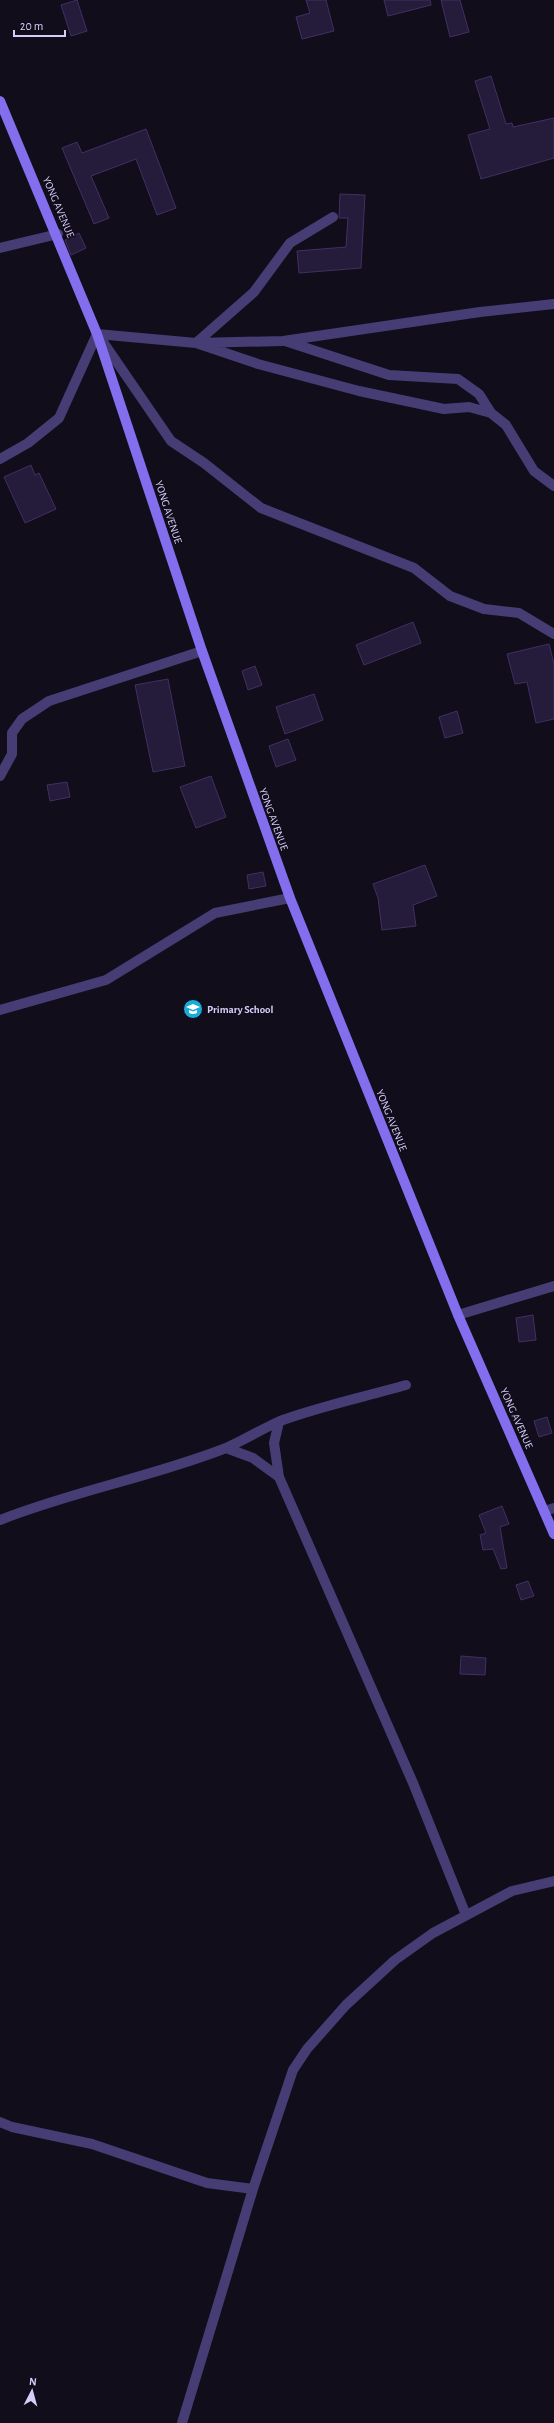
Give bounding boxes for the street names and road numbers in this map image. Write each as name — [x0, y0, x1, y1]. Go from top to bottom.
street label: YONG AVENUE — [41, 175, 77, 240]
street label: YONG AVENUE — [153, 479, 184, 546]
street label: YONG AVENUE — [257, 787, 290, 852]
street label: YONG AVENUE — [374, 1088, 409, 1153]
street label: YONG AVENUE — [498, 1386, 535, 1451]

